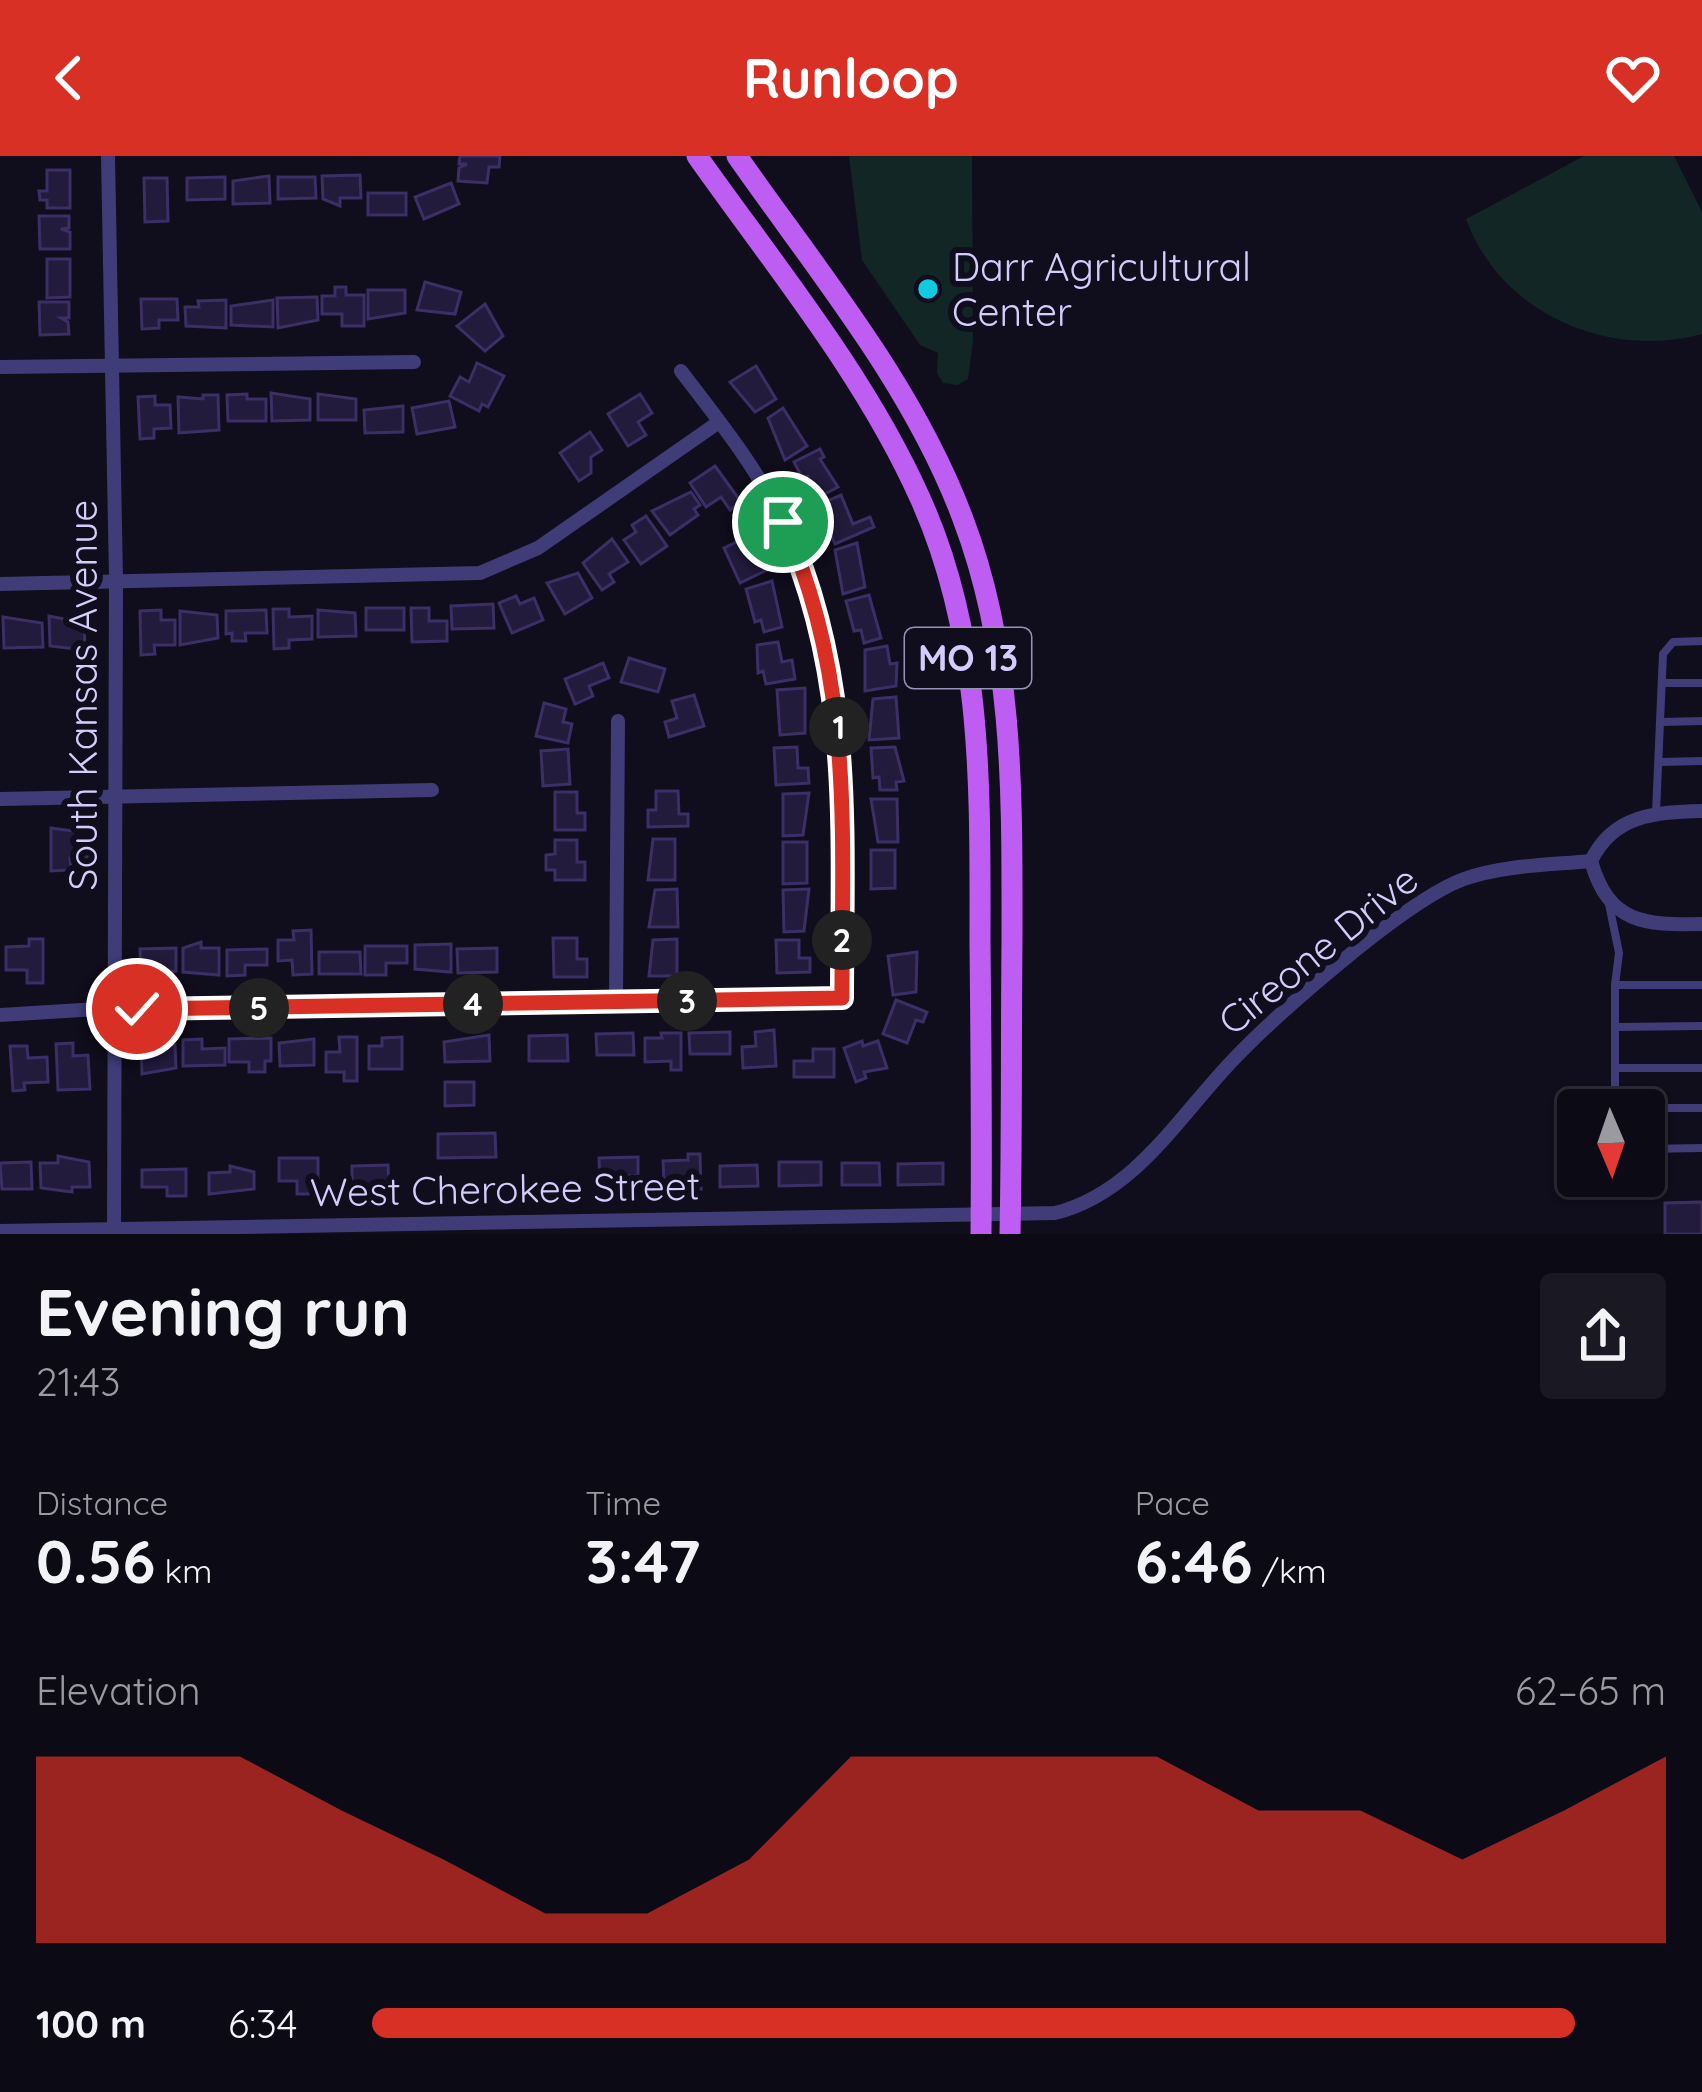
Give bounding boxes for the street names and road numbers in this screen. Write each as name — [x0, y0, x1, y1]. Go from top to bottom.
street label: South Kansas Avenue — [58, 500, 107, 890]
road number: MO 13 — [905, 628, 1031, 688]
street label: Cireone Drive — [1208, 854, 1427, 1045]
street label: West Cherokee Street — [310, 1161, 700, 1216]

